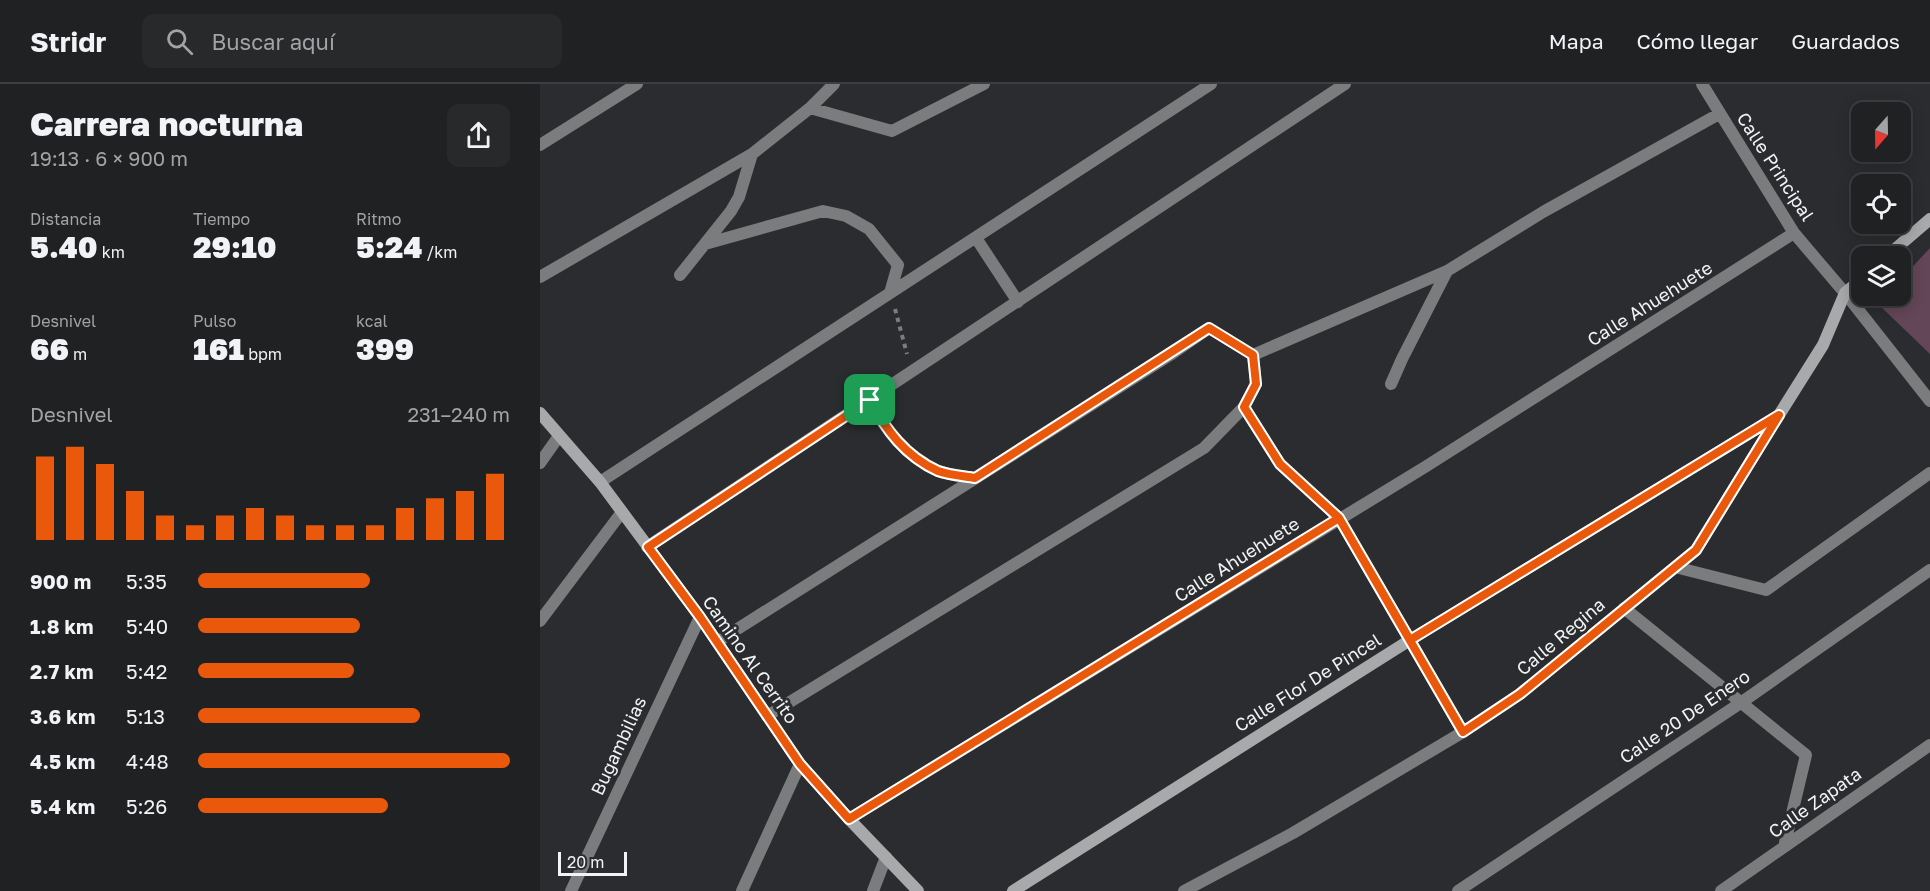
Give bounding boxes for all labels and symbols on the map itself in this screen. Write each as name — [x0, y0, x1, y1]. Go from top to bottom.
north arrow — [1851, 102, 1911, 162]
street label: Calle Principal — [1733, 108, 1819, 225]
street label: Calle Ahuehuete — [1583, 256, 1716, 350]
pin — [844, 374, 895, 425]
street label: Calle Ahuehuete — [1170, 512, 1303, 606]
street label: Camino Al Cerrito — [698, 591, 803, 728]
street label: Calle Regina — [1512, 593, 1609, 679]
street label: Calle Flor De Pincel — [1230, 628, 1385, 736]
street label: Calle 20 De Enero — [1615, 664, 1754, 768]
street label: Bugambilias — [586, 693, 651, 798]
street label: Calle Zapata — [1764, 762, 1865, 842]
scale bar — [558, 849, 627, 876]

